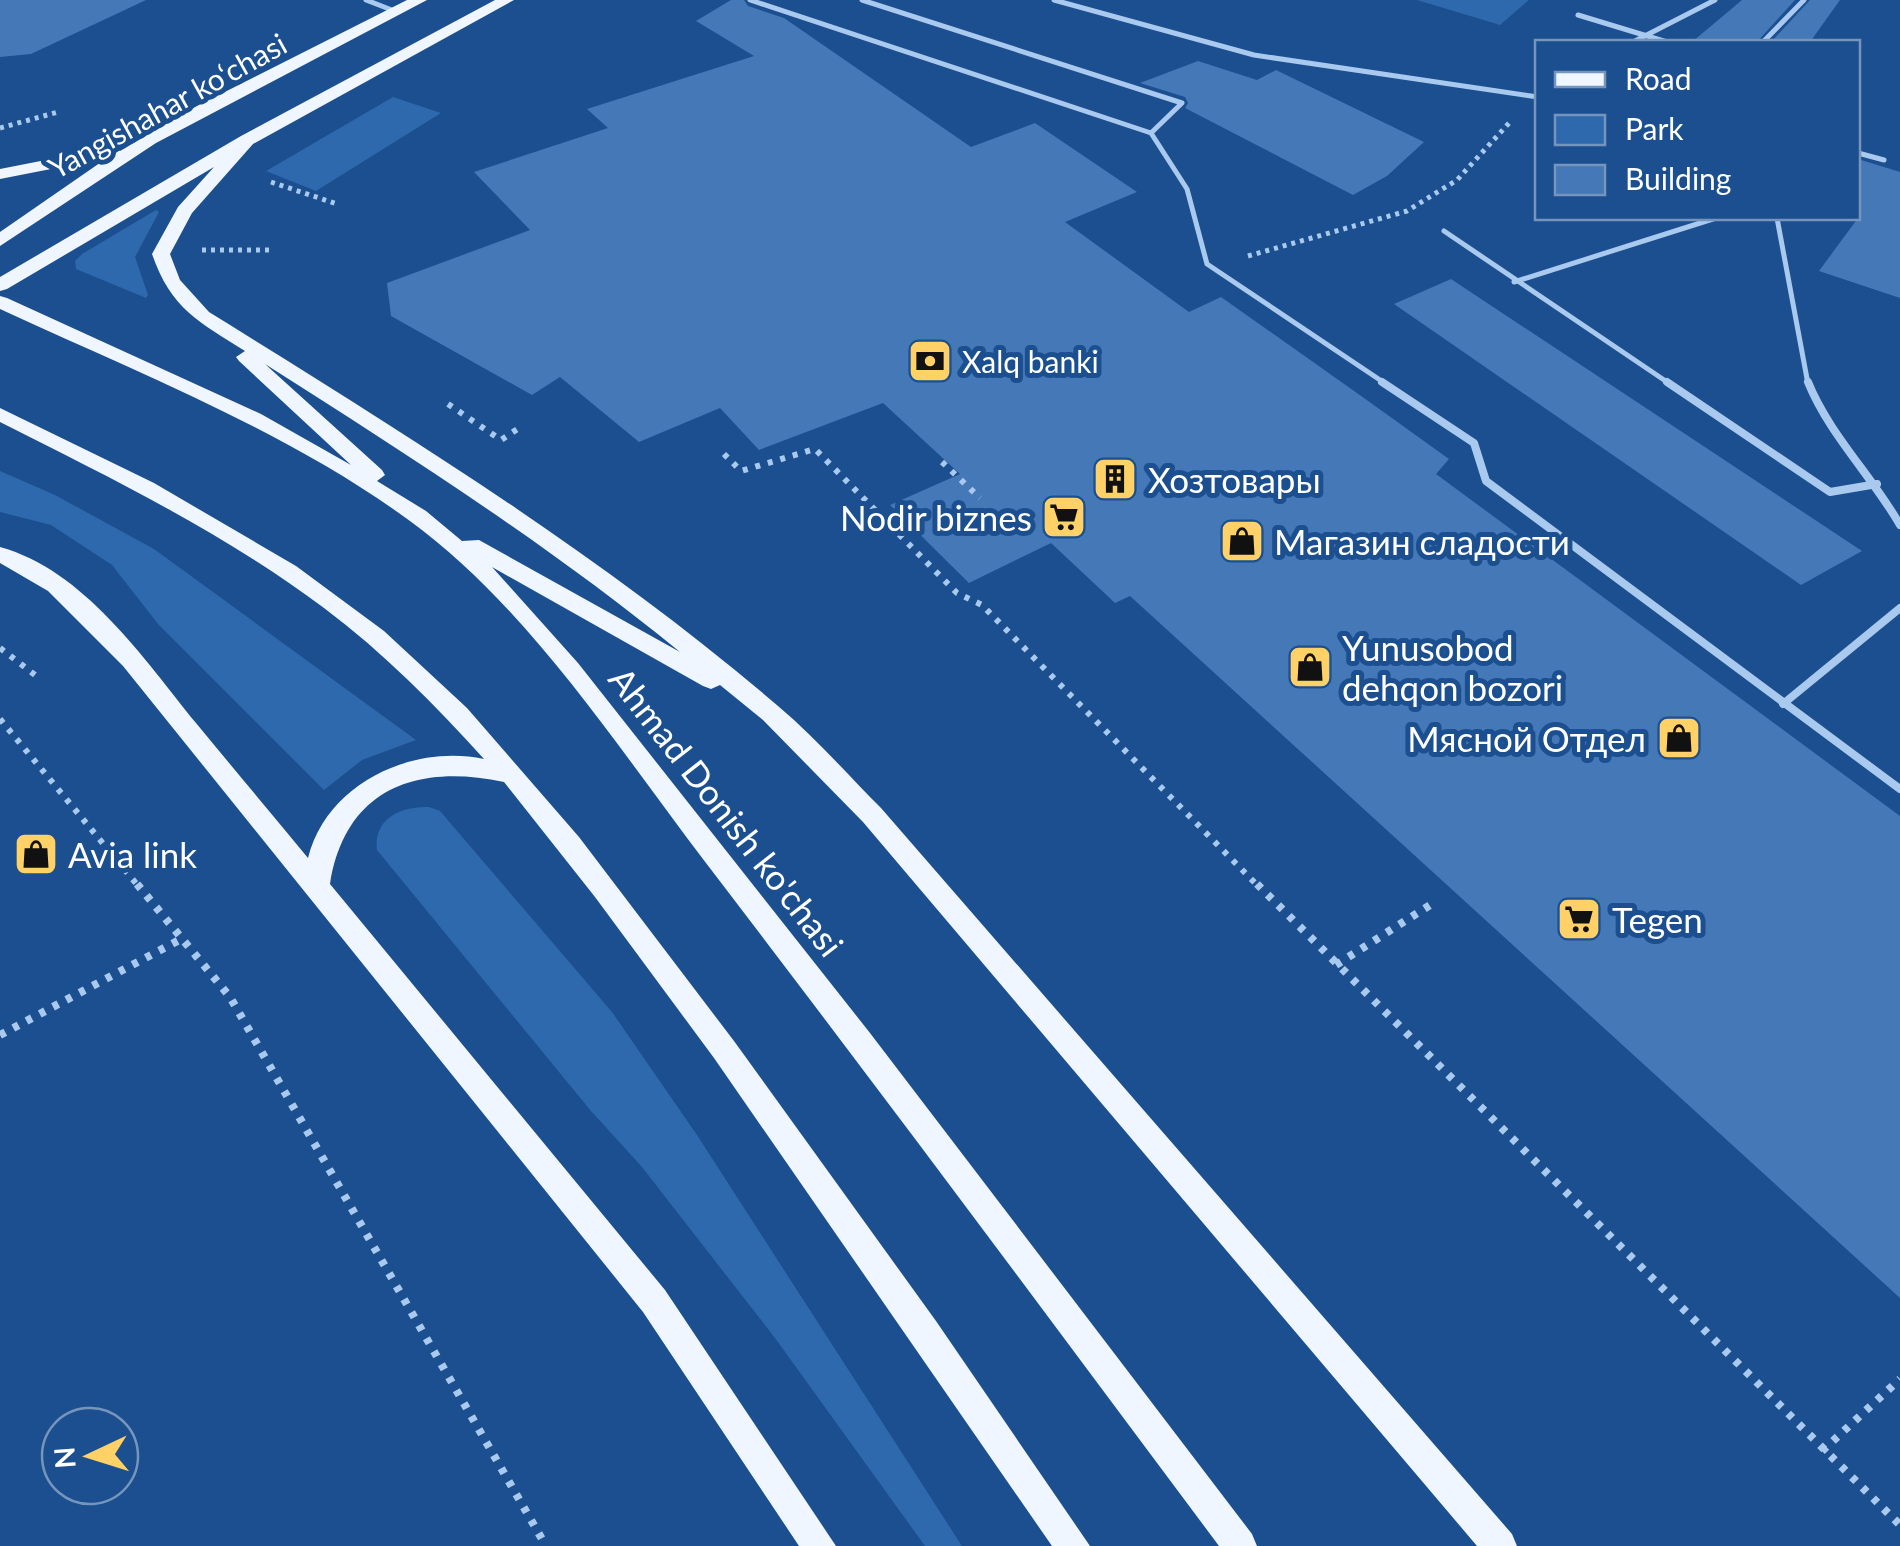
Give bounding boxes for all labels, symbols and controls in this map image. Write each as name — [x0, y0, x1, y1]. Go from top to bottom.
street label: Yangishahar ko‘chasi — [42, 25, 292, 185]
legend — [1535, 40, 1860, 220]
text: Road — [1625, 60, 1692, 96]
text: Park — [1625, 110, 1684, 146]
text: Building — [1625, 160, 1731, 196]
bank icon: Xalq banki — [907, 338, 953, 384]
place label: Xalq banki — [962, 343, 1099, 379]
building icon: Хозтовары — [1092, 456, 1138, 502]
place label: Хозтовары — [1148, 458, 1321, 500]
supermarket icon: Nodir biznes — [1041, 494, 1087, 540]
place label: Nodir biznes — [840, 496, 1032, 538]
shop icon: Магазин сладости — [1219, 518, 1265, 564]
place label: Магазин сладости — [1274, 520, 1570, 562]
place label: Yunusobod dehqon bozori — [1342, 626, 1563, 708]
shop icon: Yunusobod dehqon bozori — [1287, 644, 1333, 690]
street label: Ahmad Donish ko'chasi — [601, 658, 853, 964]
shop icon: Мясной Отдел — [1656, 715, 1702, 761]
place label: Мясной Отдел — [1407, 717, 1646, 759]
shop icon: Avia link — [13, 831, 59, 877]
place label: Avia link — [68, 833, 197, 875]
supermarket icon: Tegen — [1556, 896, 1602, 942]
place label: Tegen — [1612, 898, 1703, 940]
north arrow — [40, 1406, 140, 1506]
text: N — [46, 1446, 82, 1470]

